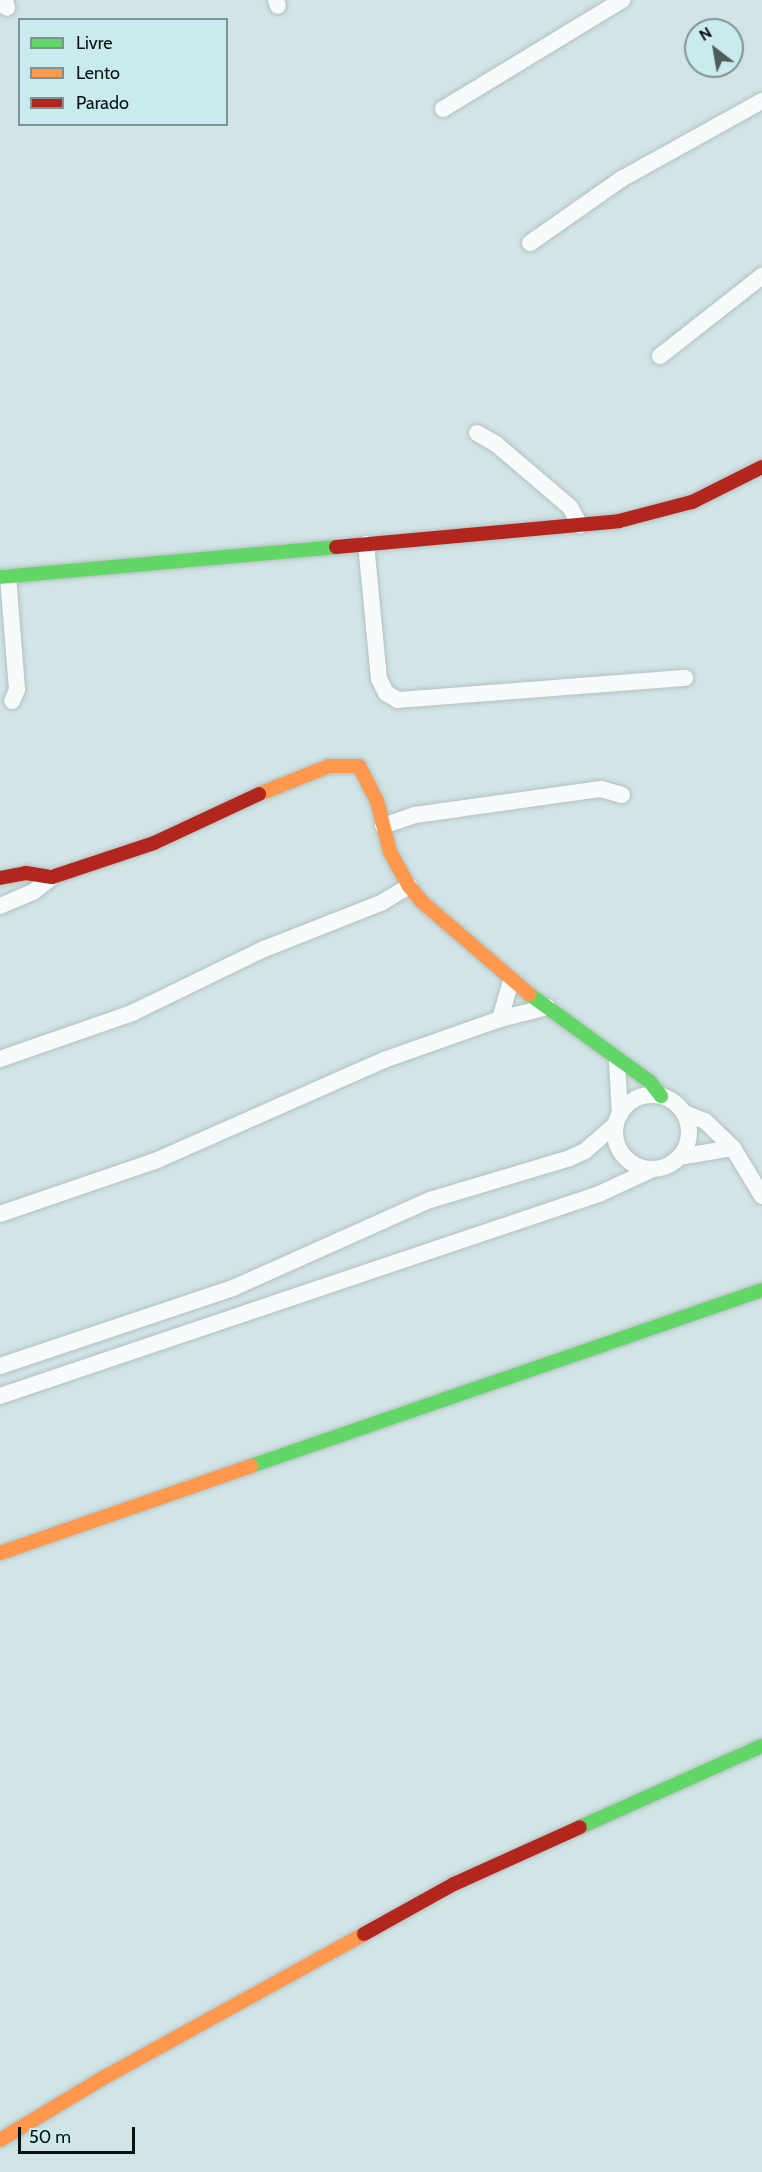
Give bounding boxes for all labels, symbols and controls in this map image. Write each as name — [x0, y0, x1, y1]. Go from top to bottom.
legend — [18, 18, 228, 126]
north arrow — [684, 18, 744, 78]
text: N — [696, 23, 715, 45]
text: Livre — [76, 32, 112, 54]
text: Lento — [76, 62, 120, 84]
text: Parado — [76, 92, 129, 114]
scale bar — [21, 2115, 138, 2153]
text: 50 m — [29, 2126, 71, 2148]

